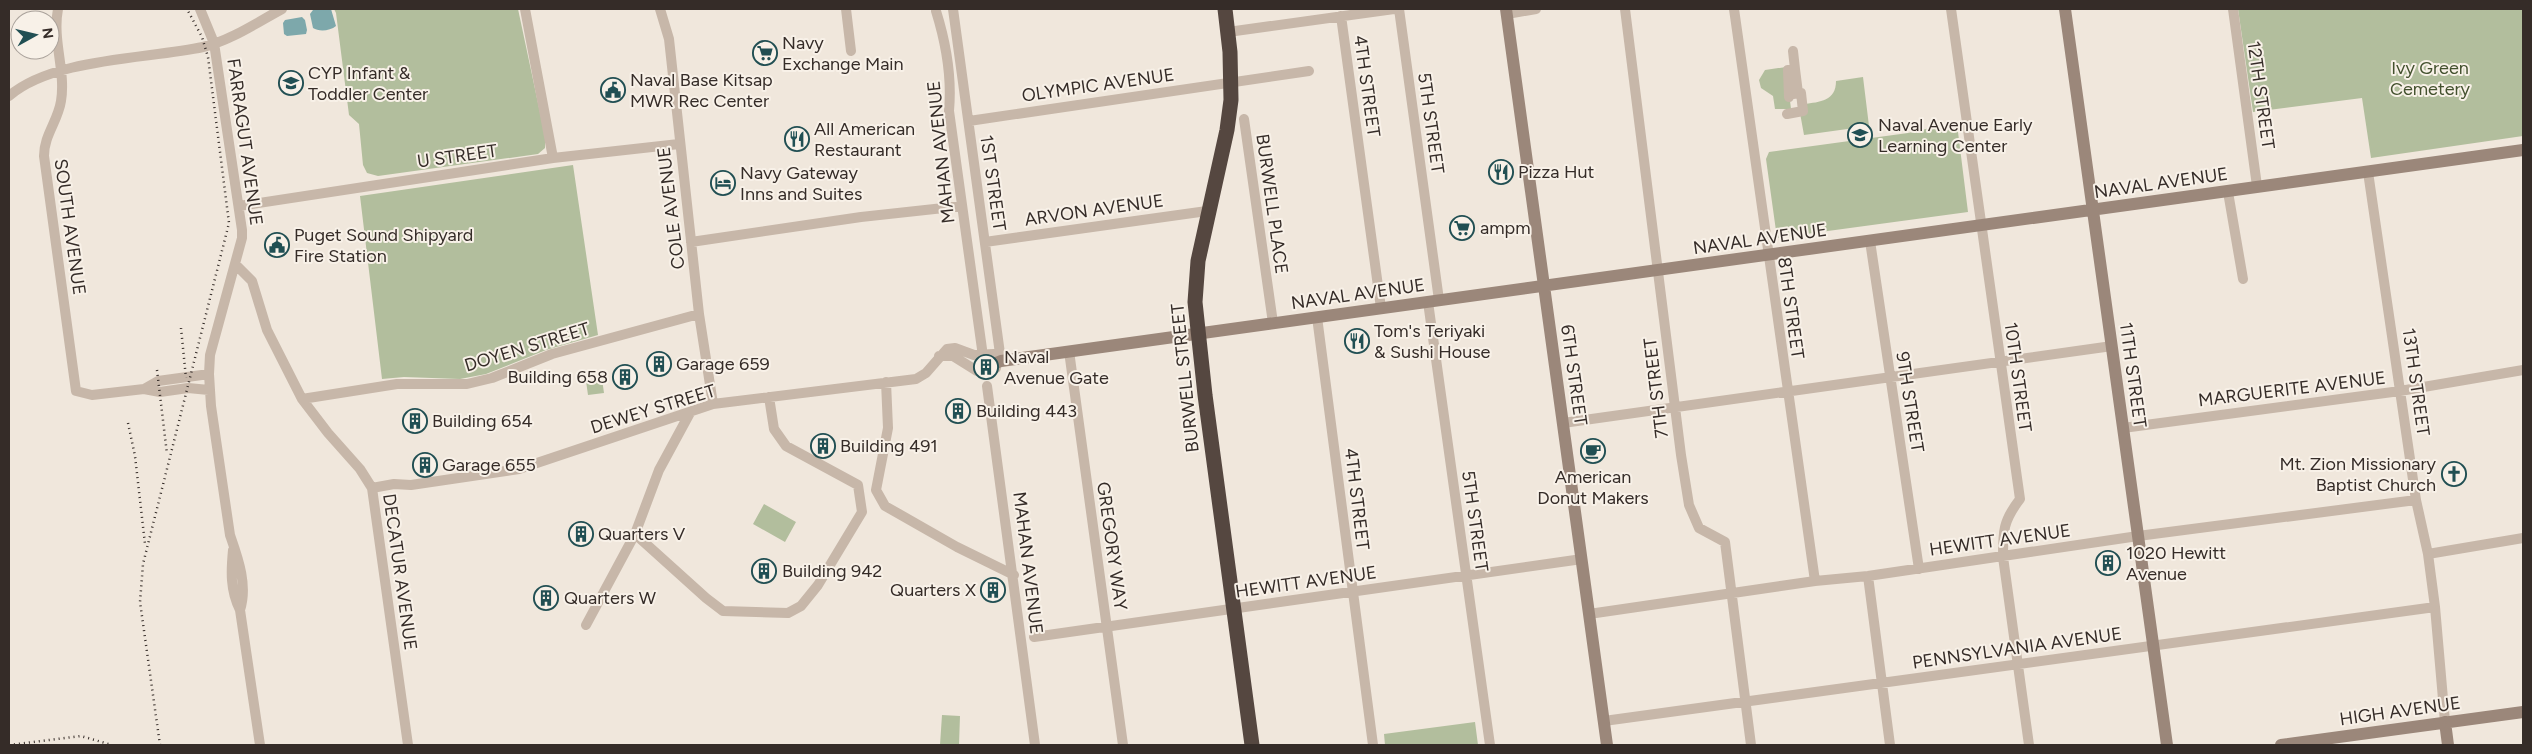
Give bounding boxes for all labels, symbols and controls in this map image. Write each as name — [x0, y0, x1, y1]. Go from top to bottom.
north arrow — [10, 10, 60, 60]
text: N — [38, 27, 57, 40]
place label: Navy Exchange Main — [782, 32, 904, 75]
street label: 4TH STREET — [1349, 34, 1385, 138]
supermarket icon: Navy Exchange Main — [752, 40, 778, 66]
street label: 12TH STREET — [2243, 40, 2279, 151]
street label: FARRAGUT AVENUE — [222, 57, 268, 227]
park label: Ivy Green Cemetery — [2390, 57, 2471, 100]
place label: CYP Infant & Toddler Center — [308, 62, 428, 105]
street label: OLYMPIC AVENUE — [1020, 63, 1176, 107]
place label: Naval Base Kitsap MWR Rec Center — [630, 69, 773, 112]
school or university icon: CYP Infant & Toddler Center — [278, 70, 304, 96]
street label: 5TH STREET — [1413, 71, 1449, 175]
public building icon: Naval Base Kitsap MWR Rec Center — [600, 77, 626, 103]
street label: MAHAN AVENUE — [923, 80, 959, 224]
place label: Naval Avenue Early Learning Center — [1878, 114, 2033, 157]
place label: All American Restaurant — [814, 118, 915, 161]
school or university icon: Naval Avenue Early Learning Center — [1847, 122, 1873, 148]
restaurant icon: All American Restaurant — [784, 126, 810, 152]
street label: BURWELL PLACE — [1251, 133, 1293, 275]
street label: 1ST STREET — [975, 134, 1011, 232]
street label: U STREET — [416, 139, 499, 173]
street label: COLE AVENUE — [653, 145, 689, 271]
street label: SOUTH AVENUE — [50, 157, 90, 297]
restaurant icon: Pizza Hut — [1488, 159, 1514, 185]
place label: Pizza Hut — [1518, 161, 1594, 183]
place label: Navy Gateway Inns and Suites — [740, 162, 862, 205]
street label: NAVAL AVENUE — [2093, 163, 2229, 203]
hotel icon: Navy Gateway Inns and Suites — [710, 170, 736, 196]
street label: ARVON AVENUE — [1023, 189, 1165, 231]
supermarket icon: ampm — [1449, 215, 1475, 241]
place label: ampm — [1480, 217, 1530, 239]
street label: NAVAL AVENUE — [1692, 219, 1828, 259]
place label: Puget Sound Shipyard Fire Station — [294, 224, 473, 267]
public building icon: Puget Sound Shipyard Fire Station — [264, 232, 290, 258]
street label: 8TH STREET — [1773, 256, 1809, 360]
street label: NAVAL AVENUE — [1290, 274, 1426, 314]
street label: BURWELL STREET — [1166, 302, 1204, 454]
street label: DOYEN STREET — [462, 318, 592, 376]
place label: Tom's Teriyaki & Sushi House — [1374, 320, 1491, 363]
street label: 10TH STREET — [1999, 321, 2037, 433]
street label: 11TH STREET — [2115, 321, 2151, 429]
street label: 6TH STREET — [1556, 323, 1592, 427]
street label: 13TH STREET — [2398, 327, 2434, 437]
restaurant icon: Tom's Teriyaki & Sushi House — [1344, 328, 1370, 354]
street label: 7TH STREET — [1639, 336, 1673, 440]
place label: Naval Avenue Gate — [1004, 346, 1109, 389]
street label: 9TH STREET — [1891, 350, 1929, 454]
building icon: Garage 659 — [646, 351, 672, 377]
place label: Garage 659 — [676, 353, 770, 375]
building icon: Naval Avenue Gate — [973, 354, 999, 380]
building icon: Building 658 — [612, 364, 638, 390]
place label: Building 658 — [507, 366, 608, 388]
street label: MARGUERITE AVENUE — [2197, 367, 2387, 411]
street label: DEWEY STREET — [588, 379, 718, 438]
building icon: Building 443 — [945, 398, 971, 424]
place label: Building 443 — [976, 400, 1077, 422]
building icon: Building 654 — [402, 408, 428, 434]
place label: Building 654 — [432, 410, 533, 432]
building icon: Building 491 — [810, 433, 836, 459]
place label: Building 491 — [840, 435, 938, 457]
cafe icon: American Donut Makers — [1580, 438, 1606, 464]
street label: 4TH STREET — [1340, 447, 1374, 551]
building icon: Garage 655 — [412, 452, 438, 478]
place label: Mt. Zion Missionary Baptist Church — [2280, 453, 2437, 496]
place label: Garage 655 — [442, 454, 536, 476]
church icon: Mt. Zion Missionary Baptist Church — [2441, 461, 2467, 487]
place label: American Donut Makers — [1537, 466, 1649, 509]
street label: 5TH STREET — [1457, 469, 1493, 573]
street label: GREGORY WAY — [1092, 480, 1132, 612]
street label: MAHAN AVENUE — [1008, 491, 1048, 635]
street label: DECATUR AVENUE — [378, 492, 422, 652]
street label: HEWITT AVENUE — [1928, 519, 2072, 561]
building icon: Quarters V — [568, 521, 594, 547]
place label: Quarters V — [598, 523, 686, 545]
place label: 1020 Hewitt Avenue — [2126, 542, 2226, 585]
building icon: 1020 Hewitt Avenue — [2095, 550, 2121, 576]
building icon: Building 942 — [751, 558, 777, 584]
place label: Building 942 — [782, 560, 882, 582]
street label: HEWITT AVENUE — [1234, 561, 1378, 603]
building icon: Quarters X — [980, 577, 1006, 603]
place label: Quarters X — [890, 579, 976, 601]
building icon: Quarters W — [533, 585, 559, 611]
place label: Quarters W — [564, 587, 657, 609]
street label: PENNSYLVANIA AVENUE — [1911, 622, 2123, 674]
street label: HIGH AVENUE — [2338, 692, 2462, 730]

